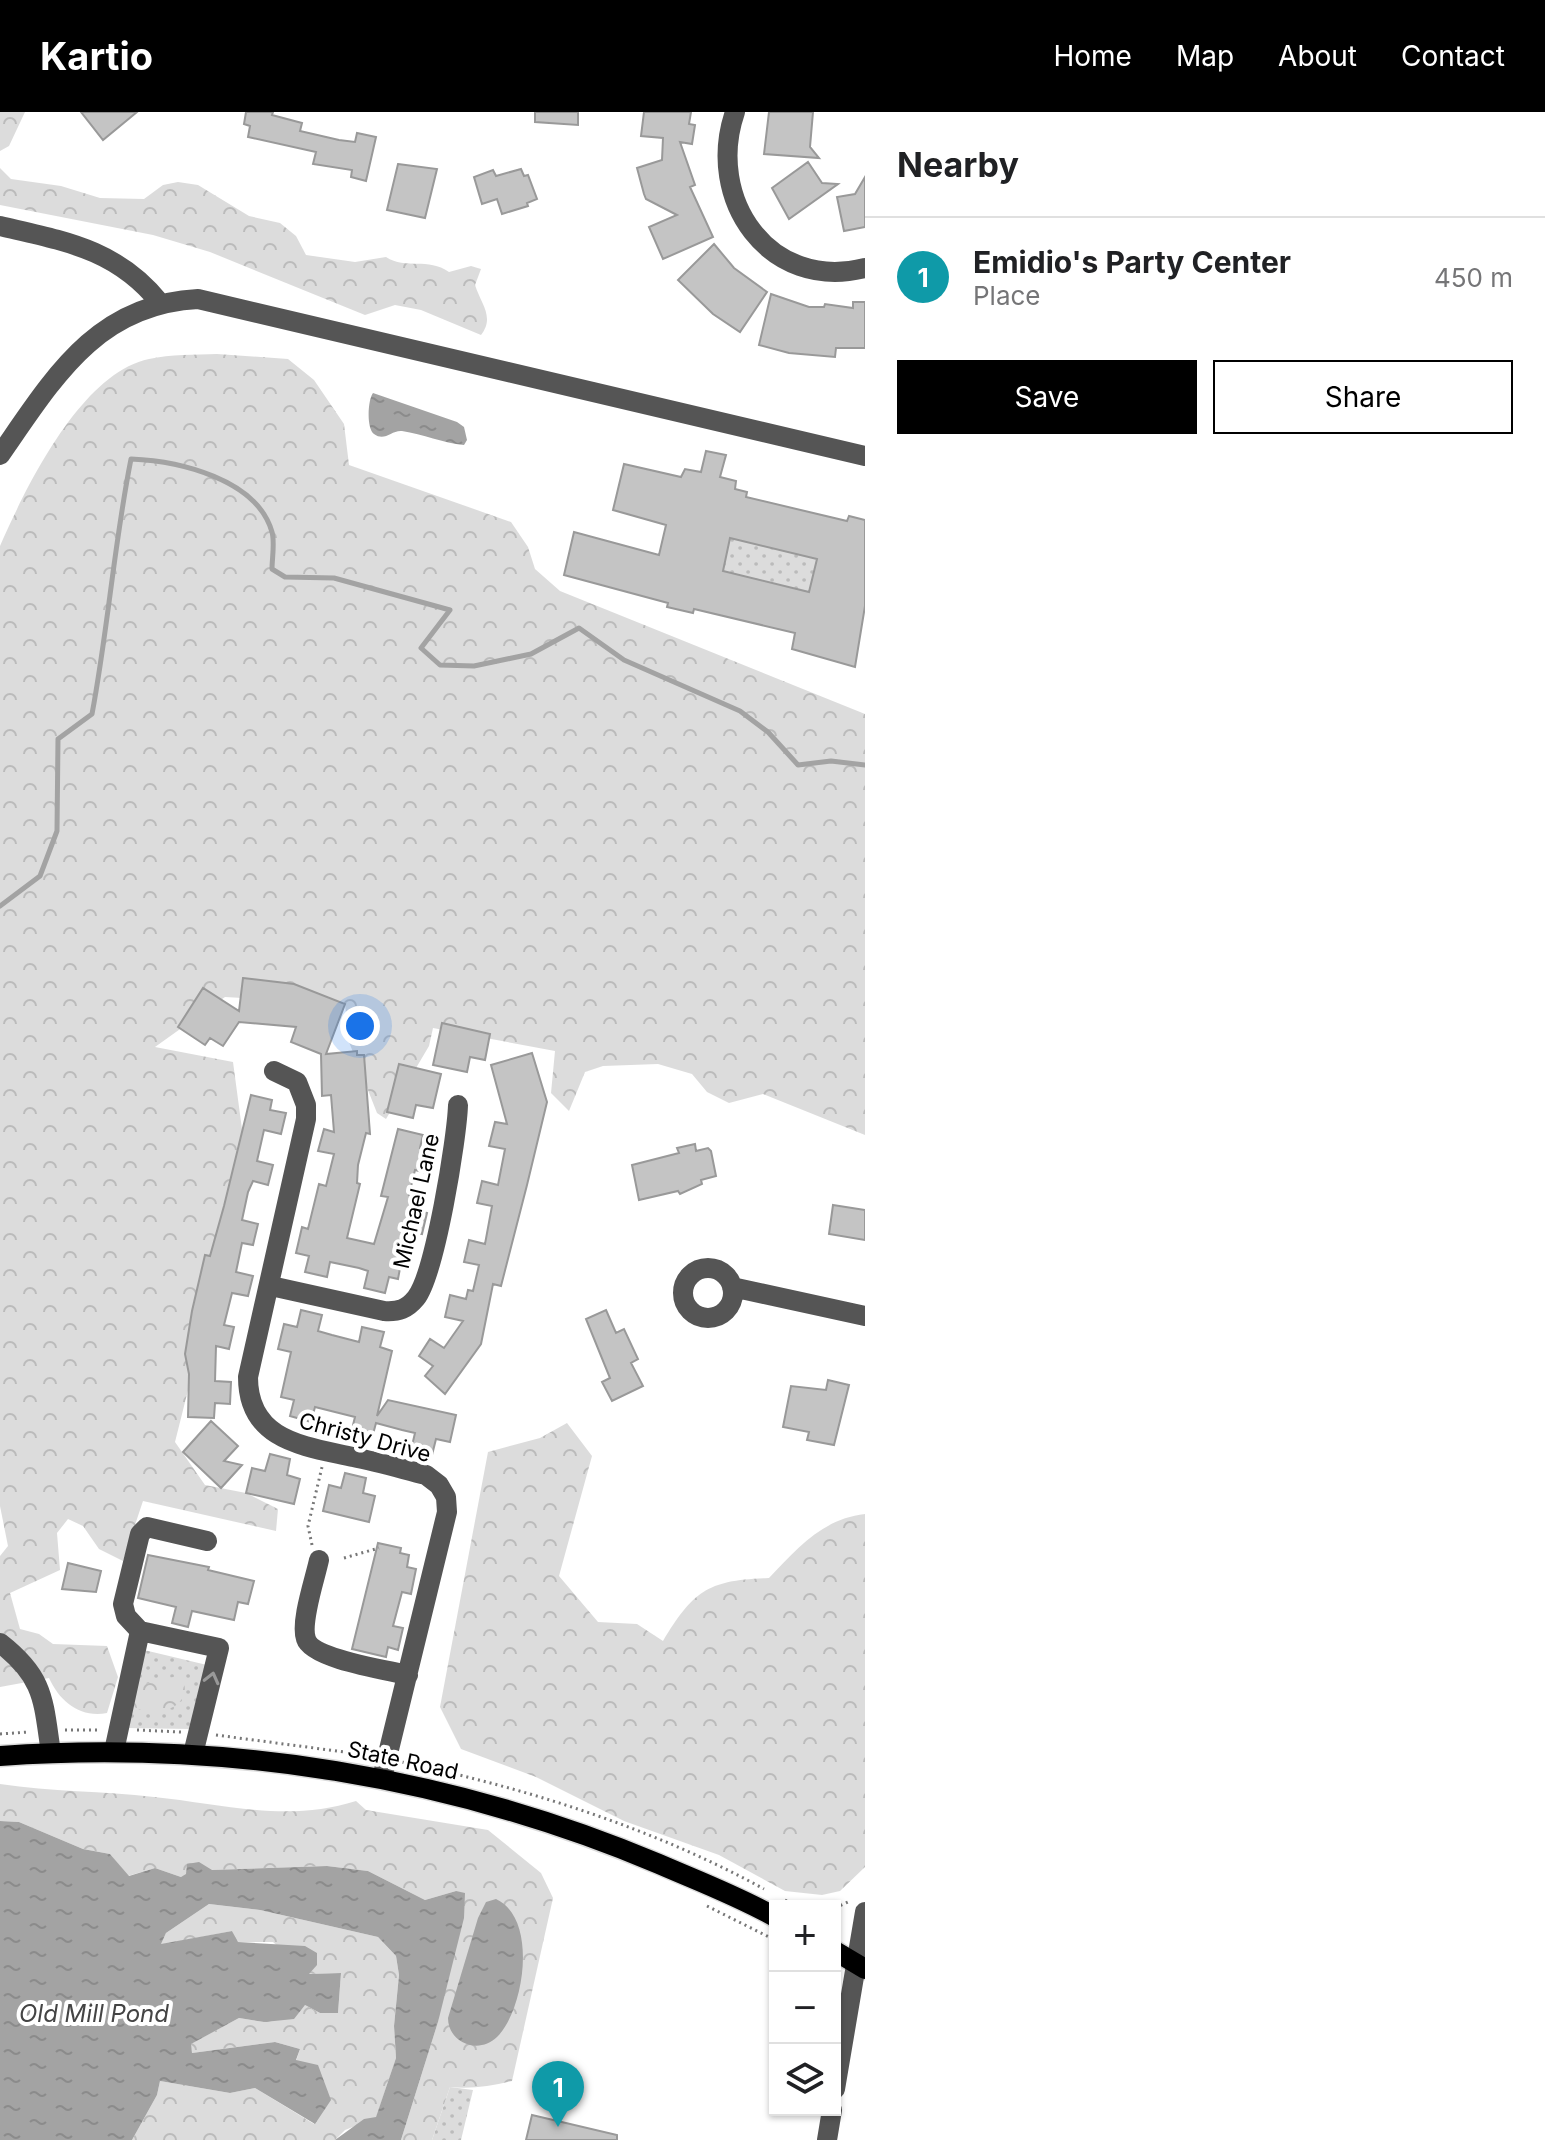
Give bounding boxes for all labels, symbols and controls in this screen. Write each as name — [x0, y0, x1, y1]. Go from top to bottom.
text: Kartio — [40, 33, 153, 79]
text: Home — [1053, 39, 1132, 73]
text: Map — [1176, 39, 1234, 73]
text: About — [1278, 39, 1357, 73]
text: Contact — [1401, 39, 1505, 73]
text: Nearby — [897, 144, 1019, 185]
text: Emidio's Party Center — [973, 244, 1291, 280]
text: 1 — [917, 262, 929, 293]
text: 450 m — [1434, 262, 1513, 293]
text: Place — [973, 280, 1041, 311]
button: Save — [897, 360, 1197, 434]
button: Share — [1213, 360, 1513, 434]
your location — [340, 1006, 380, 1046]
street label: Michael Lane — [388, 1131, 444, 1271]
street label: Christy Drive — [296, 1407, 434, 1467]
one-way arrow — [202, 1672, 219, 1686]
street label: State Road — [345, 1736, 461, 1784]
map controls — [769, 1900, 841, 2116]
button: + — [769, 1900, 841, 1972]
button: − — [769, 1972, 841, 2044]
water label: Old Mill Pond — [19, 1999, 169, 2028]
button: layers — [769, 2044, 841, 2116]
pin: 1 — [532, 2061, 584, 2127]

